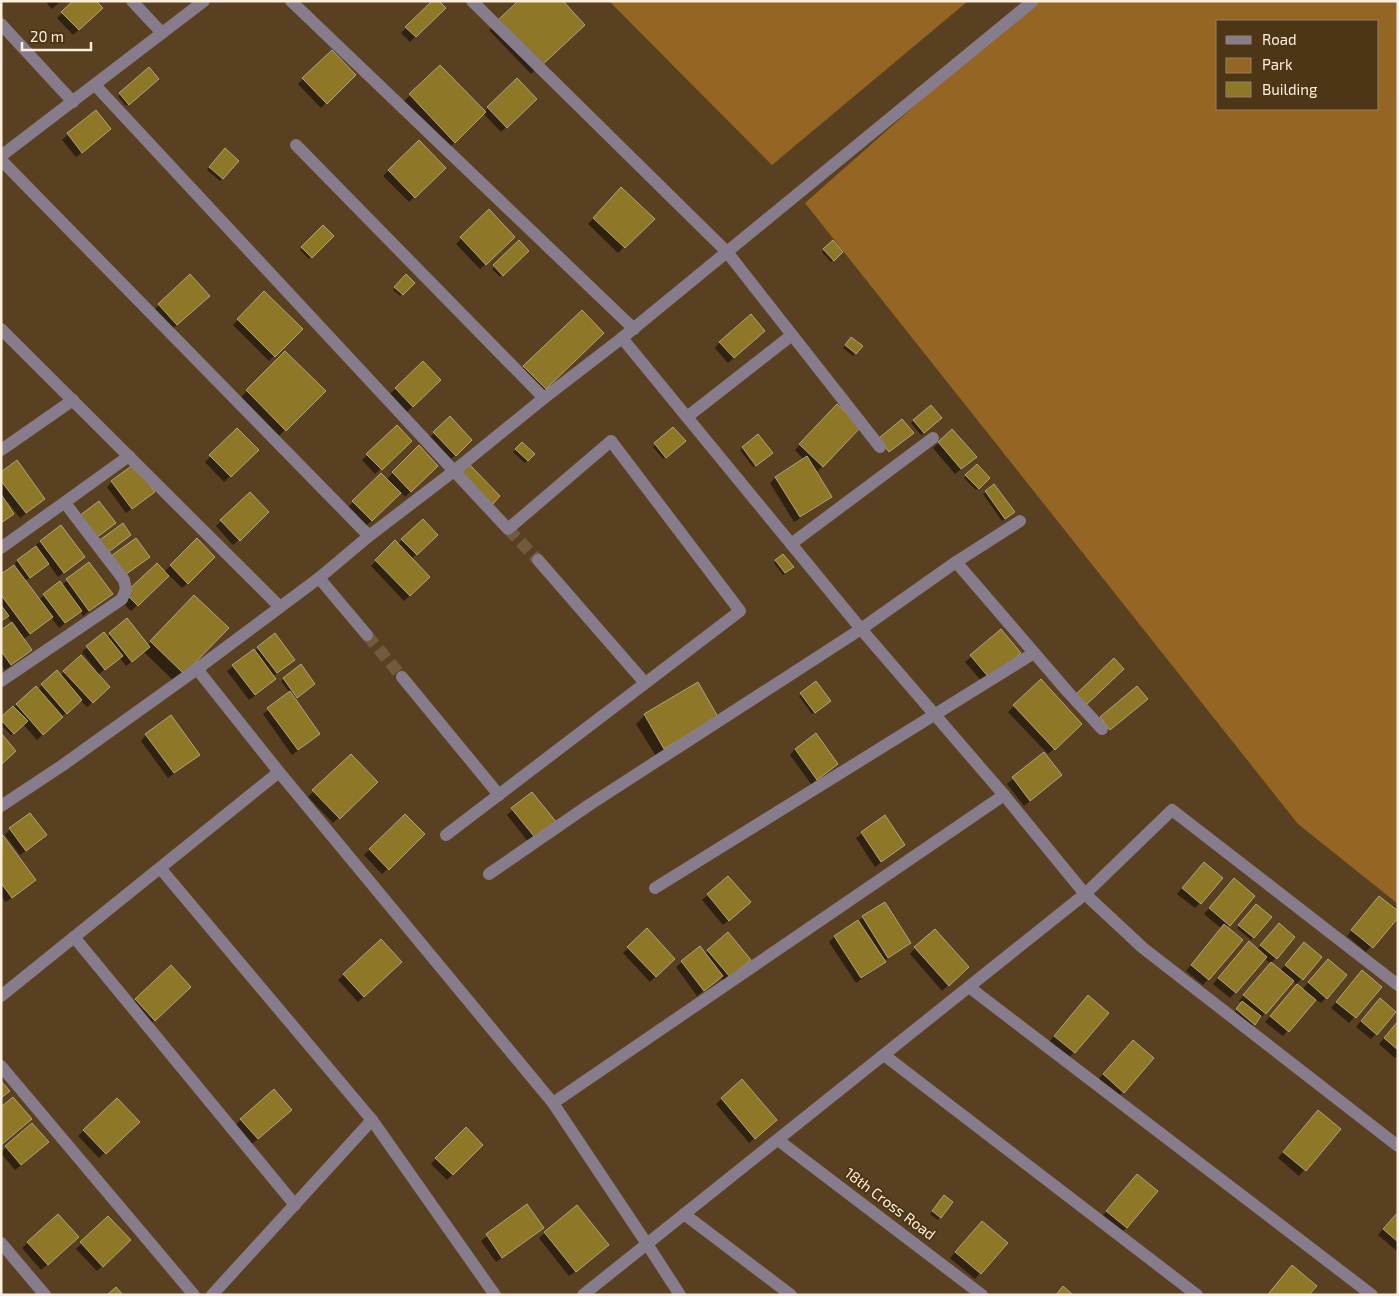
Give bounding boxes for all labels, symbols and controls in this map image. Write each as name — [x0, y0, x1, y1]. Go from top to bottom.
scale bar — [22, 20, 91, 52]
legend — [1216, 20, 1379, 110]
text: 20 m — [30, 27, 64, 45]
text: Road — [1262, 30, 1297, 48]
text: Park — [1262, 55, 1293, 73]
text: Building — [1262, 80, 1318, 98]
street label: 18th Cross Road — [842, 1163, 939, 1243]

